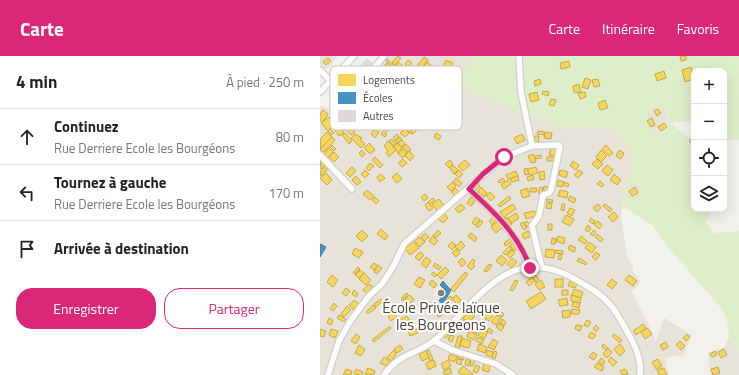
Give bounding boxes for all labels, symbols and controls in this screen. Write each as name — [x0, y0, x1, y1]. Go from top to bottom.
text: Carte — [20, 14, 64, 43]
text: Carte — [549, 18, 580, 39]
text: Itinéraire — [602, 18, 655, 39]
text: Favoris — [677, 18, 719, 39]
legend — [330, 66, 462, 130]
map controls — [691, 68, 727, 212]
button: + — [691, 68, 727, 104]
text: 4 min — [16, 69, 57, 95]
text: À pied · 250 m — [226, 72, 304, 92]
text: Logements — [363, 72, 415, 88]
text: Écoles — [363, 90, 393, 106]
button: − — [691, 104, 727, 140]
text: Autres — [363, 108, 394, 124]
text: Continuez — [54, 115, 119, 138]
icon: ahead — [16, 126, 38, 148]
text: 80 m — [276, 127, 304, 147]
text: Rue Derriere Ecole les Bourgéons — [54, 138, 235, 158]
button: locate — [691, 140, 727, 176]
route start — [495, 148, 513, 166]
text: Tournez à gauche — [54, 171, 166, 194]
button: layers — [691, 176, 727, 212]
icon: left — [16, 182, 38, 204]
text: 170 m — [268, 183, 304, 203]
text: Rue Derriere Ecole les Bourgéons — [54, 194, 235, 214]
text: Arrivée à destination — [54, 237, 189, 260]
icon: arrive — [16, 238, 38, 260]
route end — [521, 259, 539, 277]
button: Enregistrer — [16, 288, 156, 329]
button: Partager — [164, 288, 304, 329]
marker: École Privée laïque les Bourgeons — [436, 288, 446, 298]
place label: École Privée laïque les Bourgeons — [382, 296, 500, 336]

